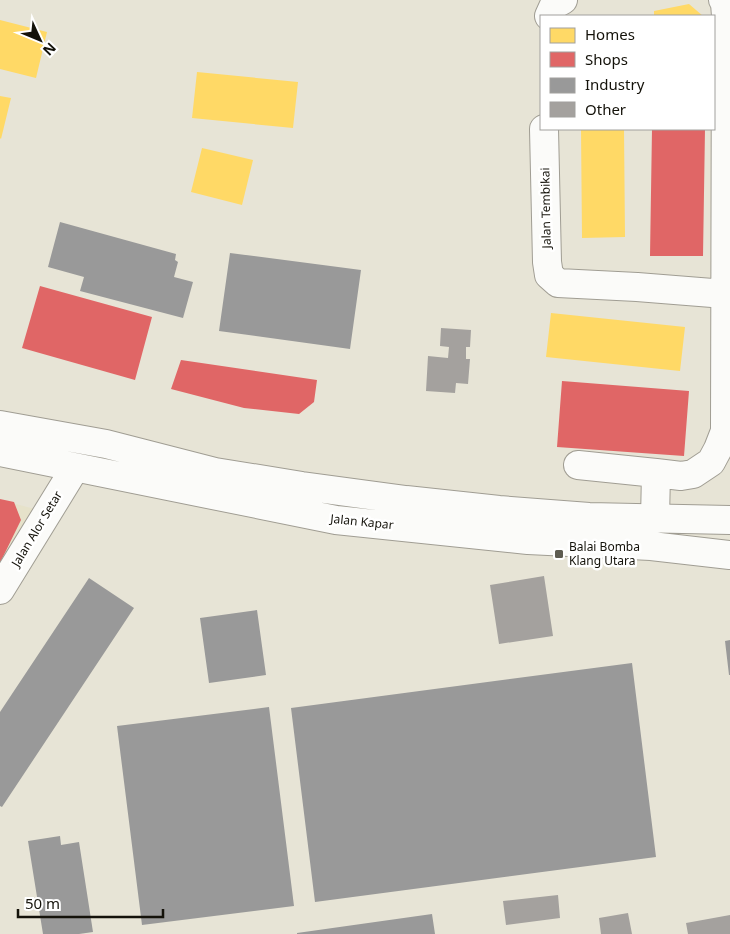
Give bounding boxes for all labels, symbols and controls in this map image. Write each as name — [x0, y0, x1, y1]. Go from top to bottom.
north arrow — [15, 15, 65, 65]
legend — [540, 15, 715, 130]
text: Homes — [585, 24, 635, 44]
text: N — [39, 39, 61, 60]
text: Shops — [585, 49, 628, 69]
text: Industry — [585, 74, 645, 94]
text: Other — [585, 99, 626, 119]
street label: Jalan Tembikai — [536, 167, 555, 250]
street label: Jalan Alor Setar — [7, 488, 66, 571]
street label: Jalan Kapar — [329, 510, 395, 533]
place label: Balai Bomba Klang Utara — [569, 538, 640, 569]
marker: Balai Bomba Klang Utara — [553, 548, 565, 560]
scale bar — [18, 886, 162, 918]
text: 50 m — [25, 893, 60, 913]

